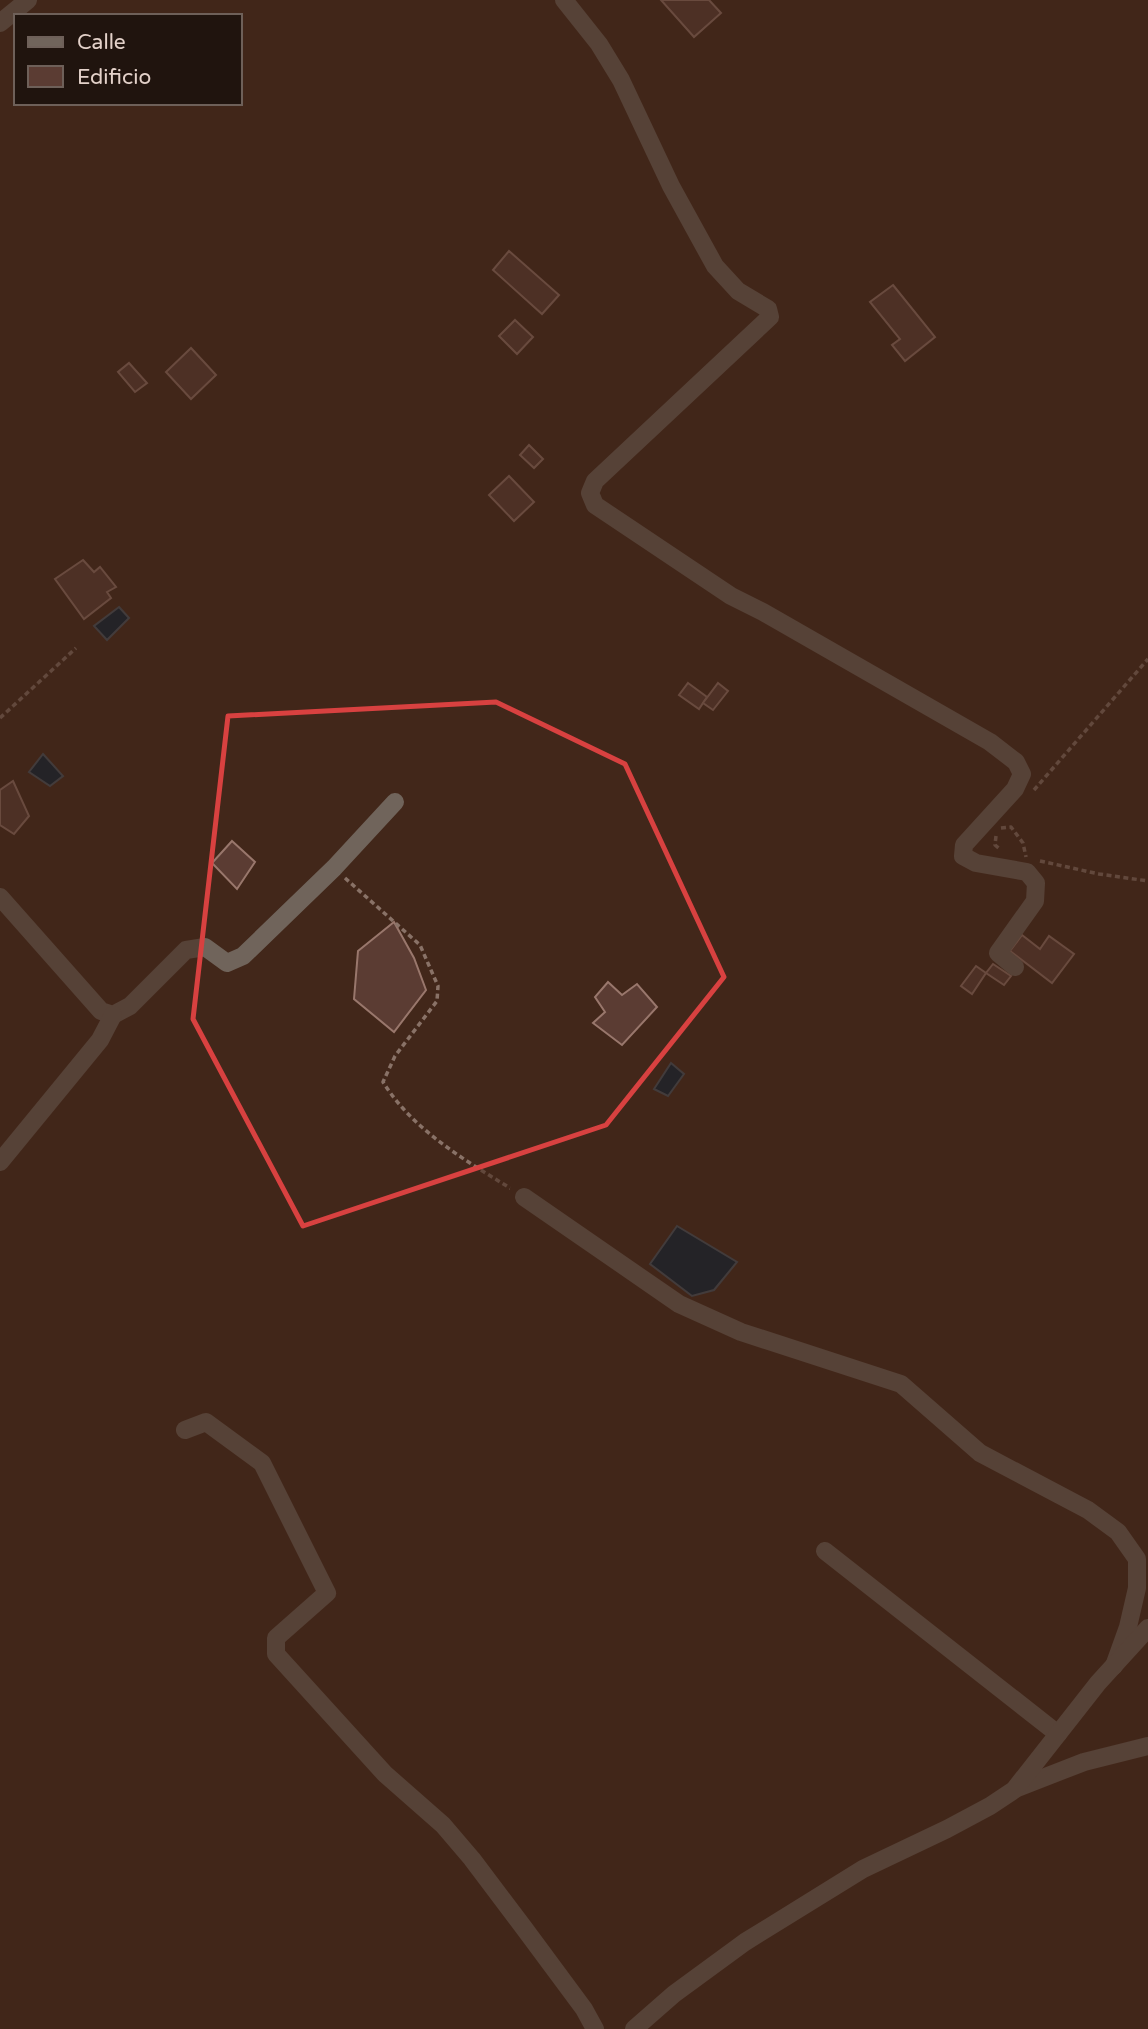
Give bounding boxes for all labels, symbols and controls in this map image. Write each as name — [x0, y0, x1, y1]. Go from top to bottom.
legend — [14, 14, 242, 105]
text: Calle — [77, 30, 126, 55]
text: Edificio — [77, 65, 151, 90]

